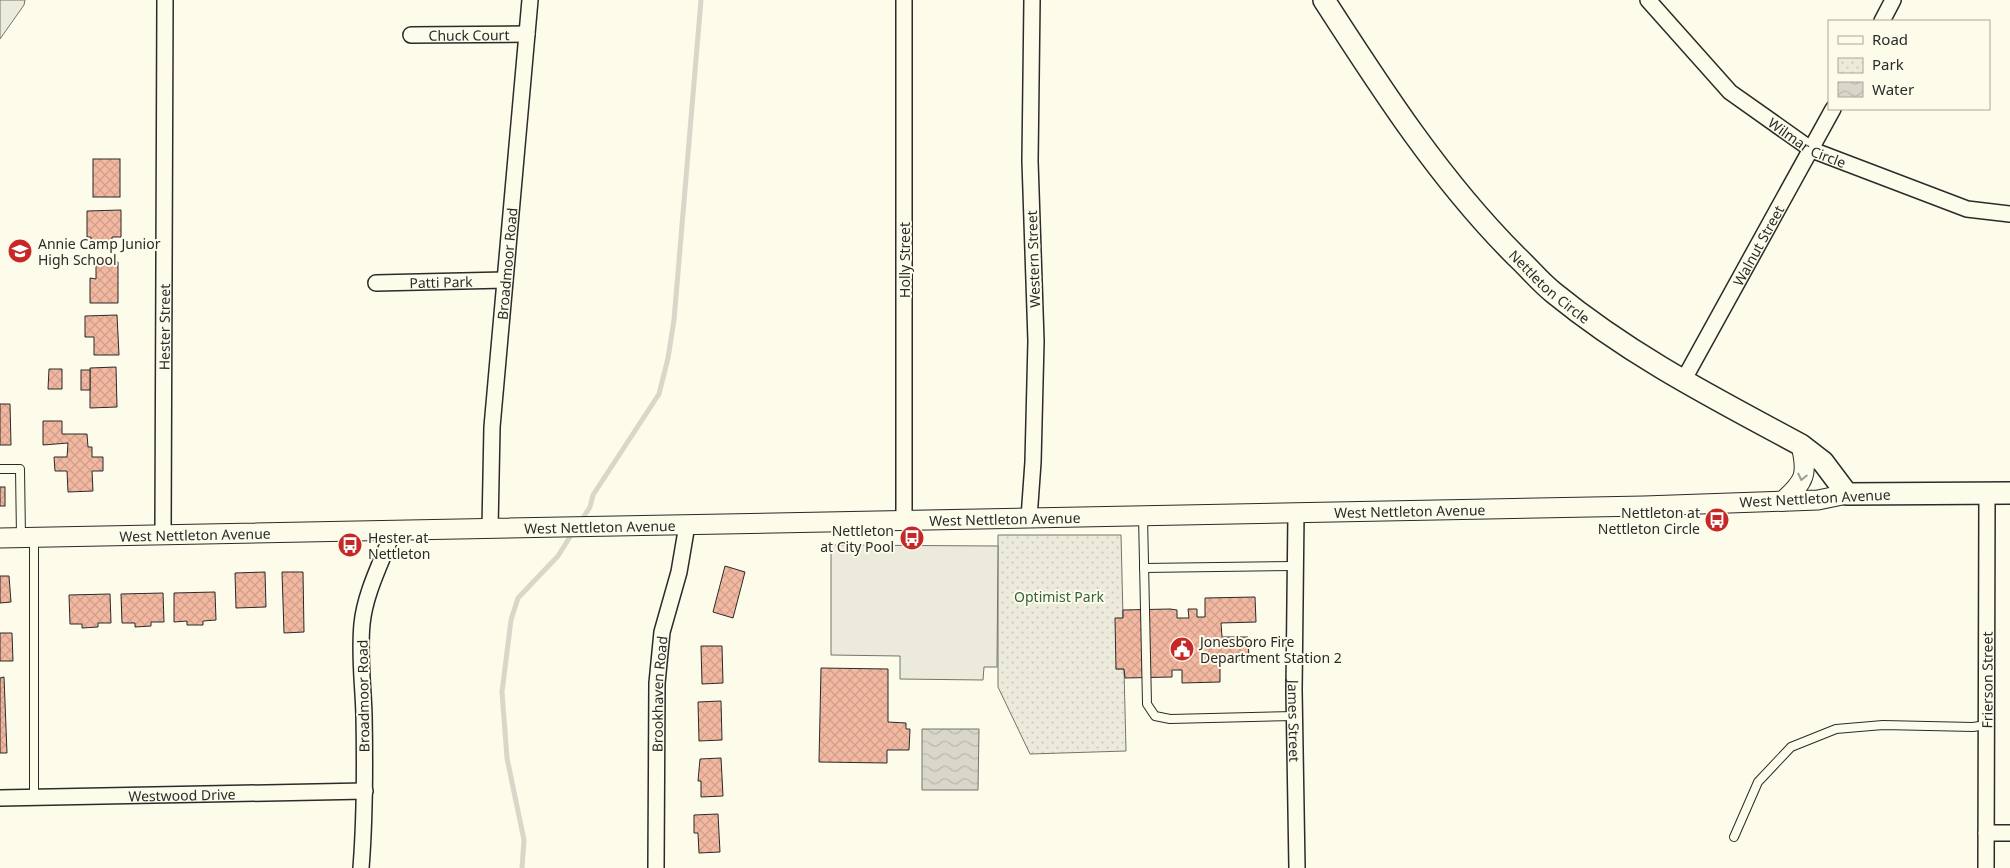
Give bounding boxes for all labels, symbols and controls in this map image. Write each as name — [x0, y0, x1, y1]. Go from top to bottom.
legend — [1828, 20, 1990, 110]
street label: Chuck Court — [428, 25, 510, 44]
text: Road — [1872, 29, 1908, 49]
text: Park — [1872, 54, 1904, 74]
text: Water — [1872, 79, 1914, 99]
street label: Wilmar Circle — [1765, 113, 1849, 172]
street label: Walnut Street — [1728, 202, 1788, 289]
street label: Broadmoor Road — [492, 207, 521, 321]
street label: Western Street — [1022, 210, 1044, 308]
street label: Holly Street — [895, 222, 914, 298]
place label: Annie Camp Junior High School — [38, 234, 161, 269]
school or university icon: Annie Camp Junior High School — [7, 238, 33, 264]
street label: Nettleton Circle — [1505, 245, 1594, 327]
street label: Patti Park — [409, 271, 473, 292]
street label: Hester Street — [154, 284, 173, 370]
one-way arrow — [1797, 472, 1808, 481]
street label: West Nettleton Avenue — [1739, 485, 1891, 511]
street label: West Nettleton Avenue — [1334, 500, 1486, 522]
place label: Nettleton at Nettleton Circle — [1598, 503, 1700, 538]
street label: West Nettleton Avenue — [929, 507, 1081, 529]
bus stop icon: Nettleton at Nettleton Circle — [1704, 507, 1730, 533]
street label: West Nettleton Avenue — [524, 515, 676, 537]
place label: Nettleton at City Pool — [820, 521, 894, 556]
street label: West Nettleton Avenue — [119, 523, 271, 545]
bus stop icon: Nettleton at City Pool — [899, 525, 925, 551]
place label: Hester at Nettleton — [368, 528, 430, 563]
bus stop icon: Hester at Nettleton — [337, 532, 363, 558]
park label: Optimist Park — [1014, 587, 1104, 606]
street label: Frierson Street — [1977, 631, 1996, 729]
place label: Jonesboro Fire Department Station 2 — [1198, 632, 1342, 667]
street label: Brookhaven Road — [647, 635, 671, 752]
public building icon: Jonesboro Fire Department Station 2 — [1169, 636, 1195, 662]
street label: Broadmoor Road — [353, 640, 373, 752]
street label: James Street — [1284, 678, 1305, 762]
street label: Westwood Drive — [128, 784, 236, 805]

